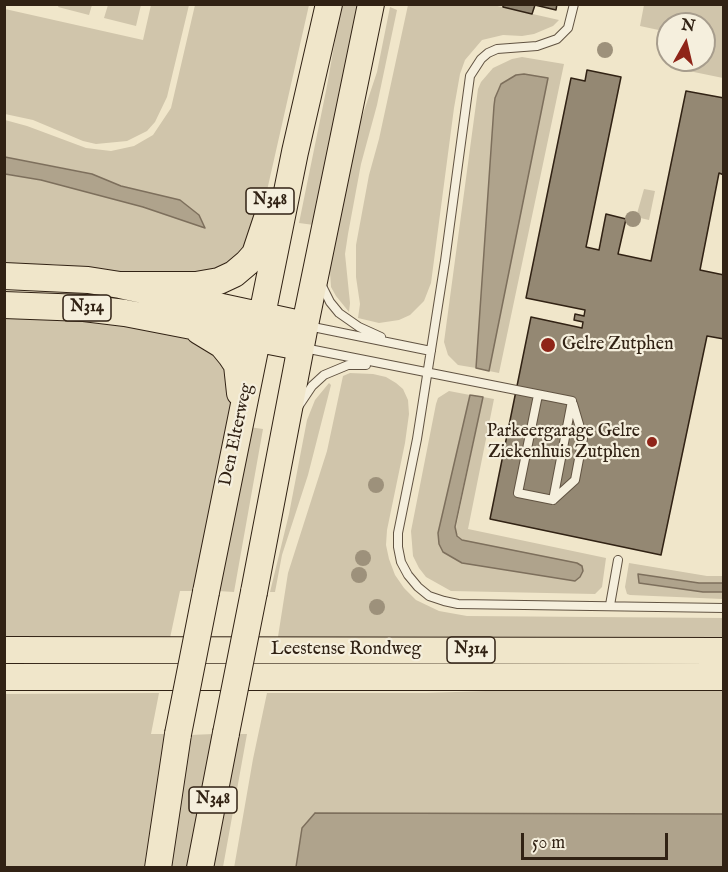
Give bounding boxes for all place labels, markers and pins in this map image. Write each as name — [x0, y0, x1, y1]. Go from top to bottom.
place label: Gelre Zutphen — [562, 334, 673, 356]
marker: Gelre Zutphen — [539, 336, 557, 354]
place label: Parkeergarage Gelre Ziekenhuis Zutphen — [486, 421, 640, 464]
marker: Parkeergarage Gelre Ziekenhuis Zutphen — [645, 435, 659, 449]

